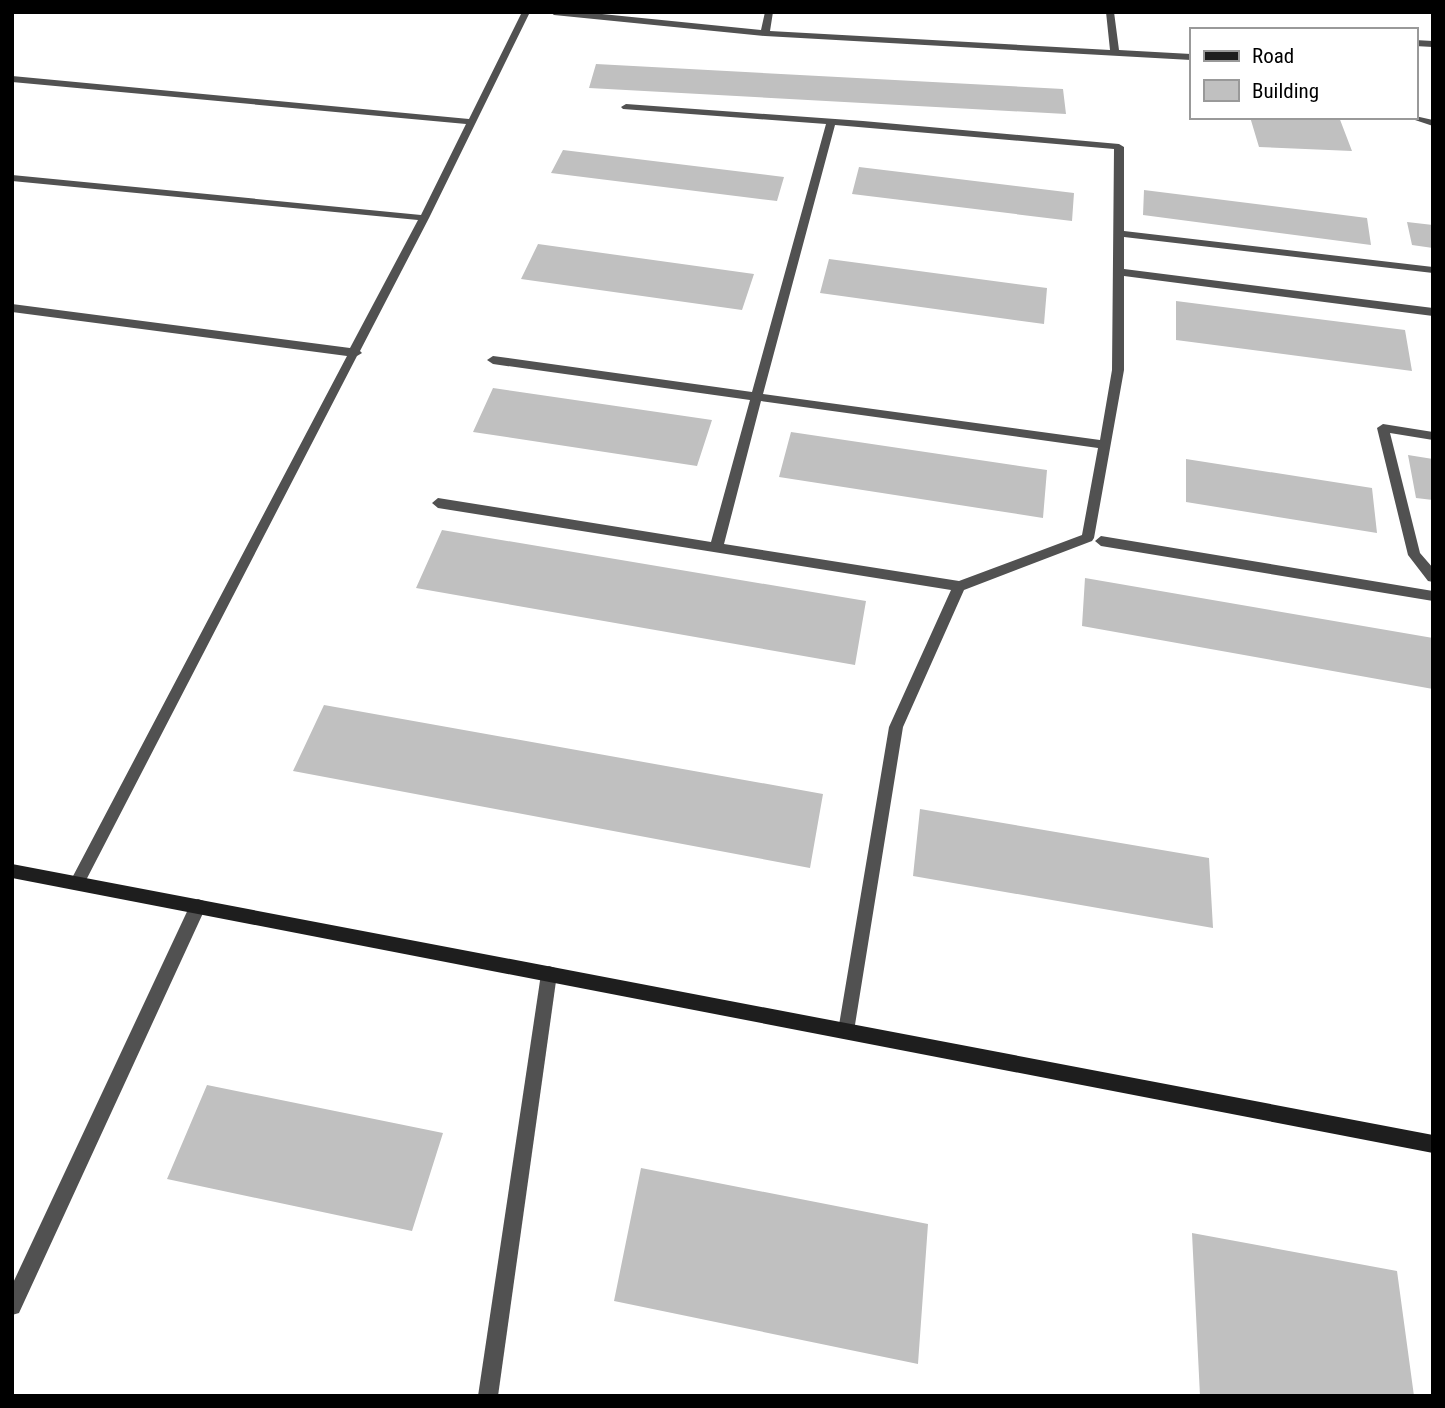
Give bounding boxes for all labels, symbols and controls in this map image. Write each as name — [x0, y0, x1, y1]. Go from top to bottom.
legend — [1190, 28, 1417, 119]
text: Road — [1252, 44, 1294, 68]
text: Building — [1252, 79, 1319, 103]

